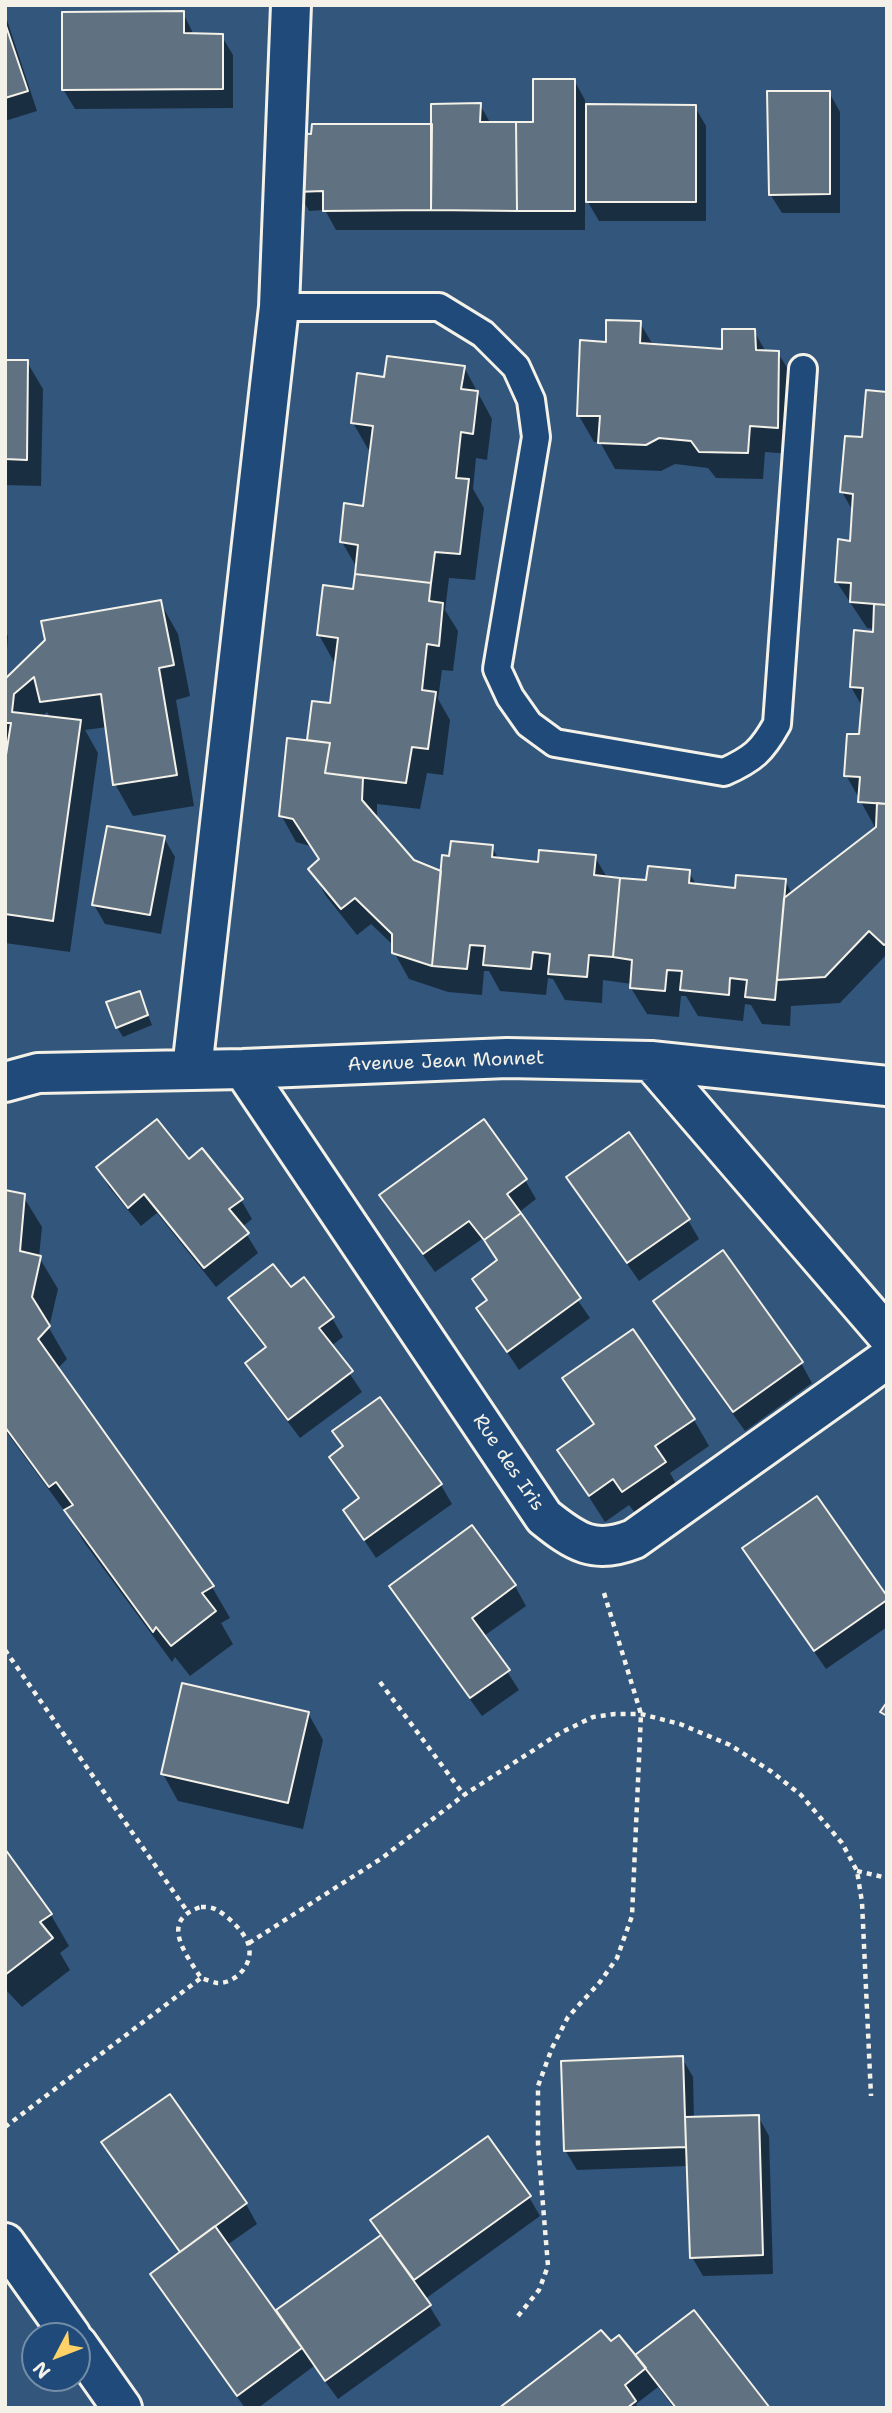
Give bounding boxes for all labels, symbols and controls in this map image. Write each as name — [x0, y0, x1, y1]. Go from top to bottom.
street label: Avenue Jean Monnet — [347, 1047, 545, 1077]
street label: Rue des Iris — [467, 1410, 549, 1516]
north arrow — [21, 2322, 91, 2392]
text: N — [27, 2356, 56, 2384]

